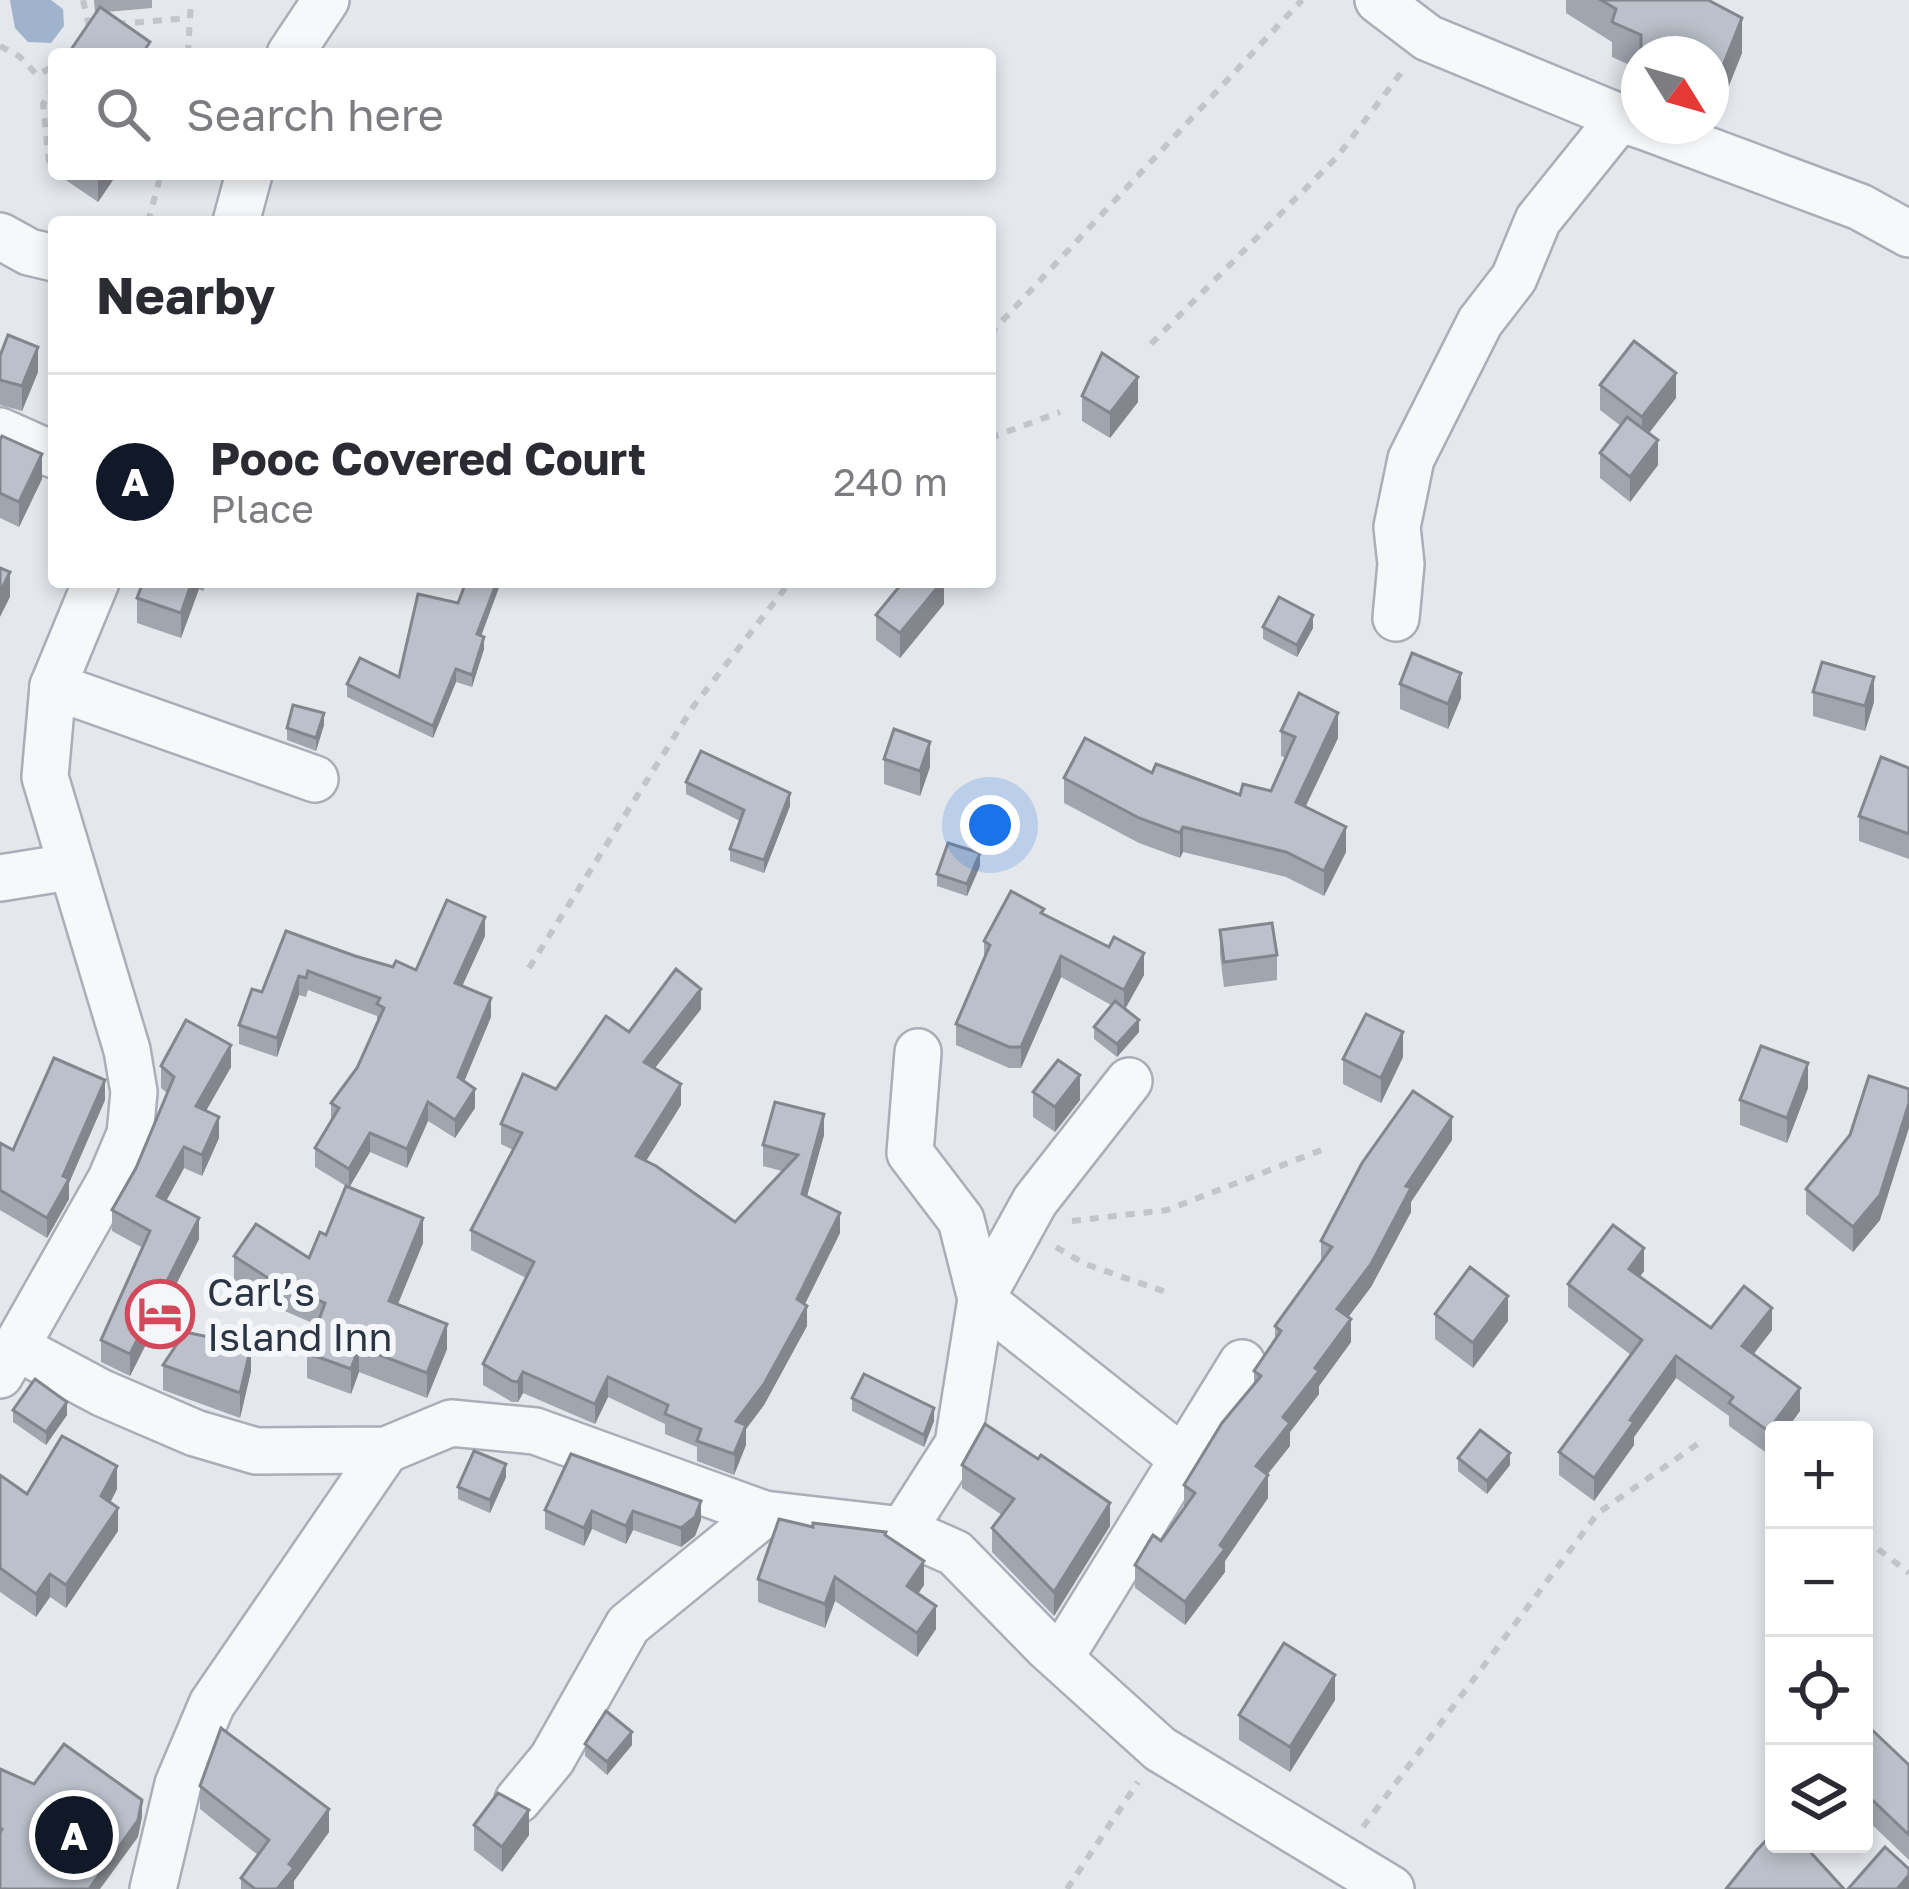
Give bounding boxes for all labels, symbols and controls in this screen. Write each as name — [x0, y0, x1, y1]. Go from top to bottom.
north arrow — [1621, 36, 1729, 144]
search box — [48, 48, 996, 180]
icon: search — [90, 81, 156, 147]
text: Search here — [186, 87, 444, 141]
text: Nearby — [96, 264, 275, 325]
text: Pooc Covered Court — [210, 431, 646, 485]
text: A — [121, 458, 149, 505]
text: 240 m — [833, 458, 948, 505]
text: Place — [210, 485, 314, 532]
your location — [960, 795, 1020, 855]
place label: Carl’s Island Inn — [207, 1268, 392, 1360]
hotel icon: Carl’s Island Inn — [125, 1279, 195, 1349]
map controls — [1765, 1421, 1873, 1853]
button: + — [1765, 1421, 1873, 1529]
button: − — [1765, 1529, 1873, 1637]
button: locate — [1765, 1637, 1873, 1745]
button: layers — [1765, 1745, 1873, 1853]
pin: A — [35, 1790, 113, 1880]

